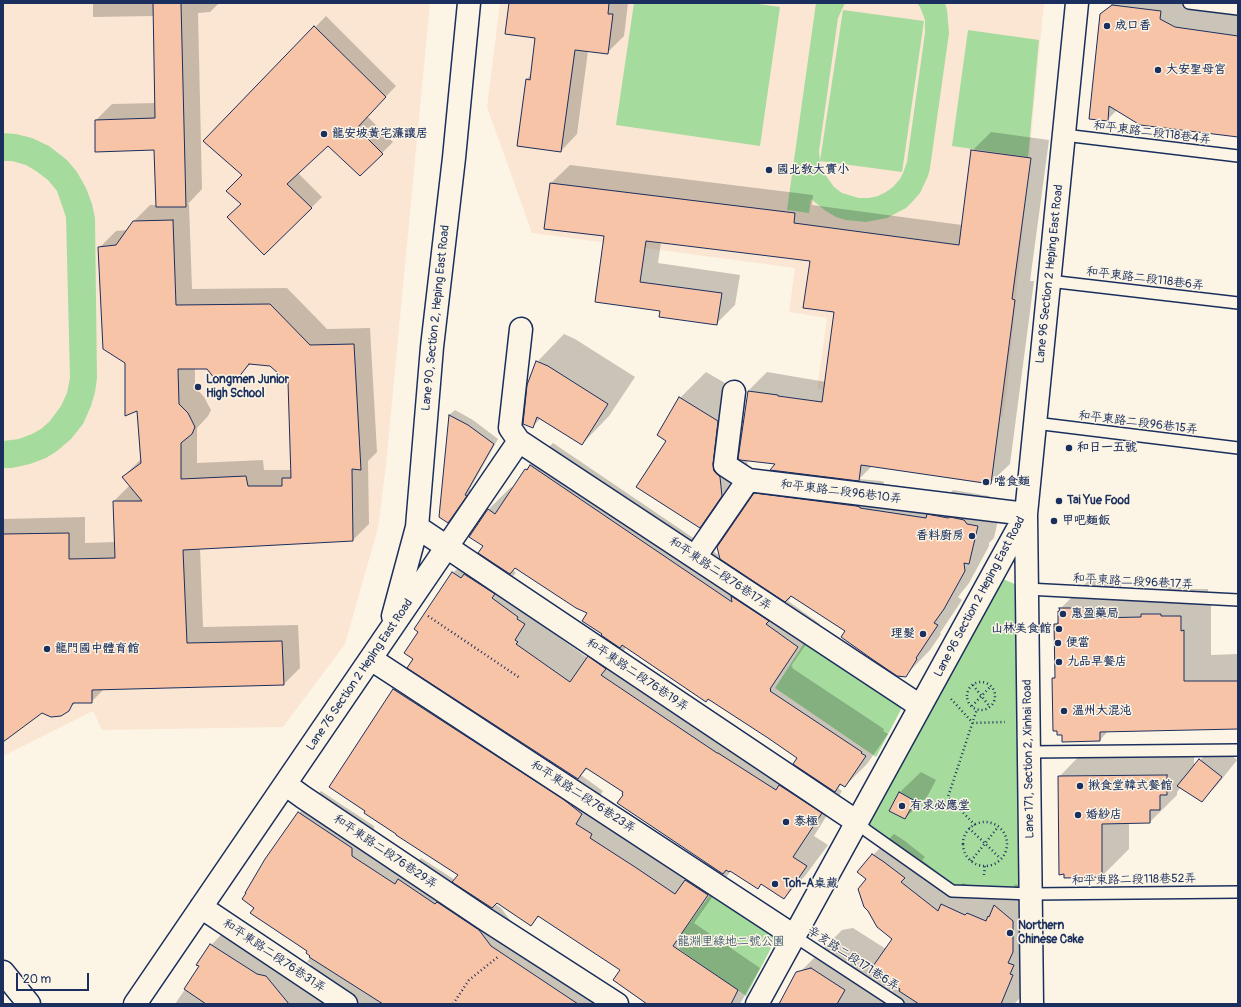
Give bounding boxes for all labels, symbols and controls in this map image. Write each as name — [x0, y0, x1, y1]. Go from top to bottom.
place label: 成口香 — [1115, 19, 1151, 33]
marker: 成口香 — [1102, 21, 1112, 31]
place label: 大安聖母宮 — [1166, 63, 1226, 77]
marker: 大安聖母宮 — [1153, 65, 1163, 75]
street label: 和平東路二段118巷4弄 — [1092, 119, 1212, 147]
place label: 龍安坡黃宅濂讓居 — [332, 127, 428, 141]
marker: 龍安坡黃宅濂讓居 — [319, 129, 329, 139]
place label: 國北教大實小 — [777, 163, 849, 177]
marker: 國北教大實小 — [764, 165, 774, 175]
street label: Lane 96 Section 2 Heping East Road — [1033, 184, 1067, 364]
street label: Lane 90, Section 2, Heping East Road — [419, 224, 453, 412]
street label: 和平東路二段118巷6弄 — [1085, 265, 1205, 293]
place label: Longmen Junior High School — [206, 373, 289, 401]
marker: Longmen Junior High School — [193, 382, 203, 392]
street label: 和平東路二段96巷15弄 — [1077, 409, 1199, 437]
place label: 和日一五號 — [1077, 441, 1137, 455]
marker: 和日一五號 — [1064, 443, 1074, 453]
place label: 噹食麵 — [994, 475, 1030, 489]
street label: 和平東路二段96巷10弄 — [780, 477, 902, 507]
marker: 噹食麵 — [981, 477, 991, 487]
place label: Tai Yue Food — [1067, 494, 1130, 508]
marker: Tai Yue Food — [1054, 496, 1064, 506]
street label: Lane 96 Section 2 Heping East Road — [931, 514, 1029, 680]
place label: 甲吧麵飯 — [1062, 514, 1110, 528]
marker: 甲吧麵飯 — [1049, 516, 1059, 526]
place label: 香料廚房 — [916, 529, 964, 543]
marker: 香料廚房 — [967, 531, 977, 541]
street label: 和平東路二段76巷17弄 — [666, 534, 774, 614]
street label: 和平東路二段96巷17弄 — [1073, 572, 1193, 592]
street label: Lane 76 Section 2 Heping East Road — [304, 596, 416, 754]
place label: 惠盈藥局 — [1071, 607, 1119, 621]
marker: 惠盈藥局 — [1058, 609, 1068, 619]
place label: 山林美食館 — [991, 622, 1051, 636]
marker: 山林美食館 — [1054, 624, 1064, 634]
place label: 理髮 — [891, 627, 915, 641]
marker: 理髮 — [918, 629, 928, 639]
street label: 和平東路二段76巷19弄 — [583, 635, 691, 715]
place label: 便當 — [1066, 636, 1090, 650]
marker: 便當 — [1053, 638, 1063, 648]
place label: 龍門國中體育館 — [55, 642, 139, 656]
marker: 龍門國中體育館 — [42, 644, 52, 654]
place label: 九品早餐店 — [1067, 655, 1127, 669]
marker: 九品早餐店 — [1054, 657, 1064, 667]
street label: Lane 171, Section 2, Xinhai Road — [1020, 679, 1038, 839]
place label: 溫州大混沌 — [1072, 704, 1132, 718]
marker: 溫州大混沌 — [1059, 706, 1069, 716]
street label: 和平東路二段76巷23弄 — [528, 758, 638, 836]
place label: 揪食堂韓式餐館 — [1088, 779, 1172, 793]
marker: 揪食堂韓式餐館 — [1075, 781, 1085, 791]
place label: 有求必應堂 — [910, 799, 970, 813]
marker: 有求必應堂 — [897, 801, 907, 811]
place label: 婚紗店 — [1086, 808, 1122, 822]
marker: 婚紗店 — [1073, 810, 1083, 820]
street label: 和平東路二段76巷29弄 — [330, 812, 440, 892]
place label: 泰極 — [794, 815, 818, 829]
marker: 泰極 — [781, 817, 791, 827]
street label: 和平東路二段118巷52弄 — [1072, 872, 1196, 888]
place label: Toh-A桌藏 — [783, 877, 838, 891]
marker: Toh-A桌藏 — [770, 879, 780, 889]
street label: 和平東路二段76巷31弄 — [220, 916, 328, 996]
place label: Northern Chinese Cake — [1018, 919, 1084, 947]
street label: 辛亥路二段171巷6弄 — [804, 924, 902, 994]
marker: Northern Chinese Cake — [1005, 928, 1015, 938]
park label: 龍淵里綠地二號公園 — [677, 935, 785, 949]
scale bar — [18, 965, 91, 991]
text: 20 m — [23, 972, 51, 987]

